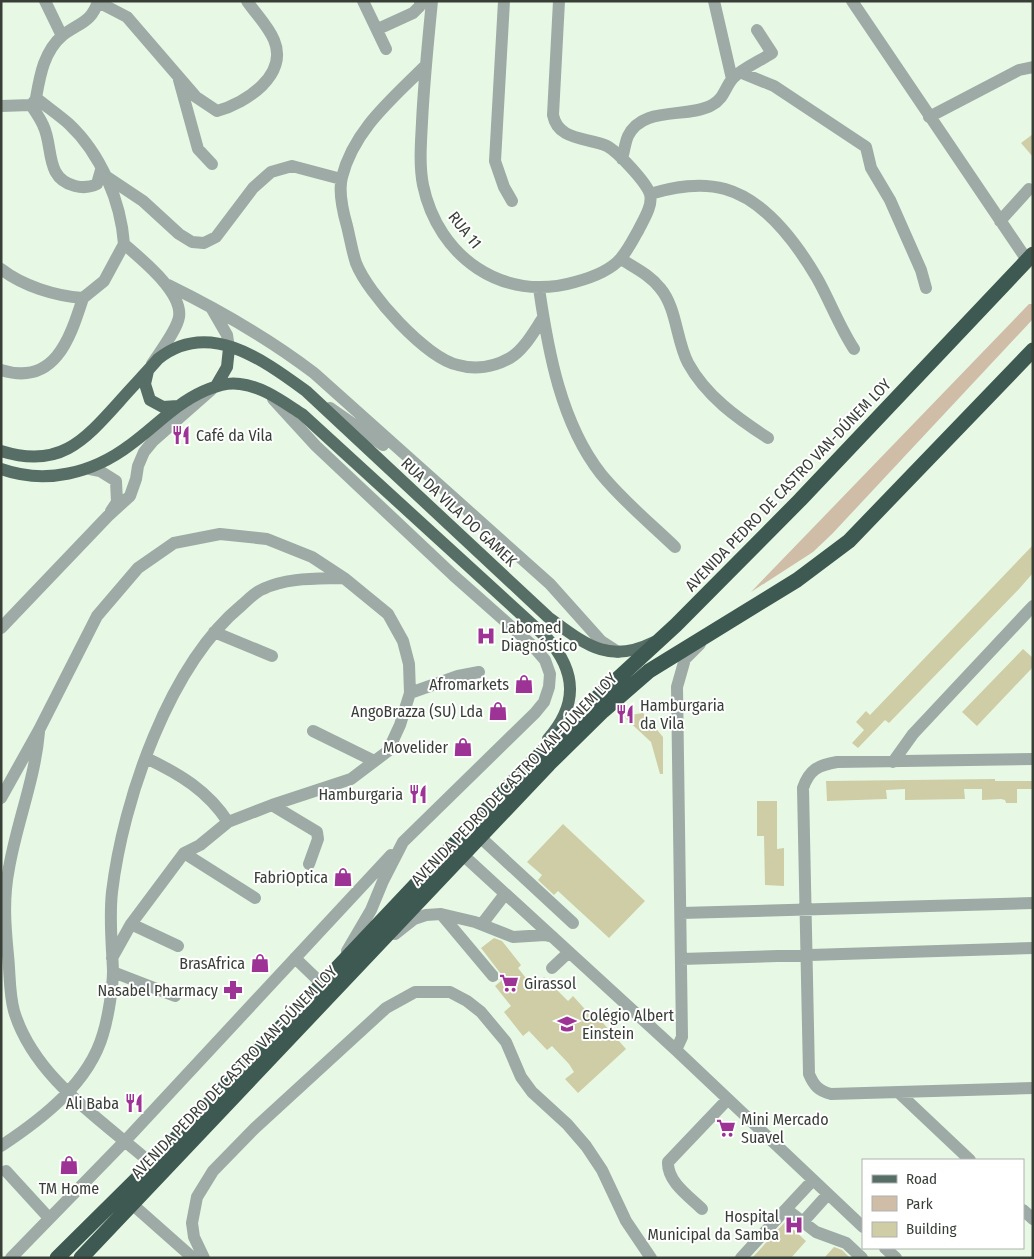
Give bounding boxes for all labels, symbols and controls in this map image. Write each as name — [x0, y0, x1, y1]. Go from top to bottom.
street label: RUA 11 — [444, 208, 486, 252]
street label: AVENIDA PEDRO DE CASTRO VAN-DÚNEM LOY — [681, 375, 895, 595]
restaurant icon: Café da Vila — [170, 424, 192, 446]
place label: Café da Vila — [196, 426, 273, 445]
street label: RUA DA VILA DO GAMEK — [397, 454, 521, 571]
place label: Labomed Diagnóstico — [501, 618, 577, 655]
hospital icon: Labomed Diagnóstico — [475, 625, 497, 647]
street label: AVENIDA PEDRO DE CASTRO VAN-DÚNEM LOY — [407, 669, 621, 889]
shop icon: Afromarkets — [513, 673, 535, 695]
place label: Afromarkets — [429, 675, 509, 694]
place label: Hamburgaria da Vila — [640, 696, 725, 733]
shop icon: AngoBrazza (SU) Lda — [487, 700, 509, 722]
place label: AngoBrazza (SU) Lda — [351, 702, 483, 721]
restaurant icon: Hamburgaria da Vila — [614, 703, 636, 725]
shop icon: Movelider — [452, 736, 474, 758]
place label: Movelider — [383, 738, 448, 757]
restaurant icon: Hamburgaria — [407, 783, 429, 805]
place label: Hamburgaria — [318, 785, 403, 804]
shop icon: FabriOptica — [332, 866, 354, 888]
place label: FabriOptica — [254, 868, 328, 887]
shop icon: BrasAfrica — [249, 952, 271, 974]
place label: BrasAfrica — [179, 954, 245, 973]
street label: AVENIDA PEDRO DE CASTRO VAN-DÚNEM LOY — [127, 962, 341, 1182]
supermarket icon: Girassol — [498, 972, 520, 994]
place label: Girassol — [524, 974, 576, 993]
pharmacy icon: Nasabel Pharmacy — [222, 979, 244, 1001]
place label: Nasabel Pharmacy — [98, 981, 219, 1000]
place label: Colégio Albert Einstein — [582, 1006, 675, 1043]
school or university icon: Colégio Albert Einstein — [556, 1013, 578, 1035]
restaurant icon: Ali Baba — [123, 1092, 145, 1114]
place label: Ali Baba — [66, 1094, 119, 1113]
place label: Mini Mercado Suavel — [741, 1110, 829, 1147]
supermarket icon: Mini Mercado Suavel — [715, 1117, 737, 1139]
shop icon: TM Home — [58, 1154, 80, 1176]
legend — [862, 1159, 1024, 1249]
text: Road — [906, 1170, 937, 1188]
place label: TM Home — [39, 1179, 99, 1198]
text: Park — [906, 1195, 933, 1213]
place label: Hospital Municipal da Samba — [647, 1207, 779, 1244]
hospital icon: Hospital Municipal da Samba — [783, 1214, 805, 1236]
text: Building — [906, 1220, 957, 1238]

